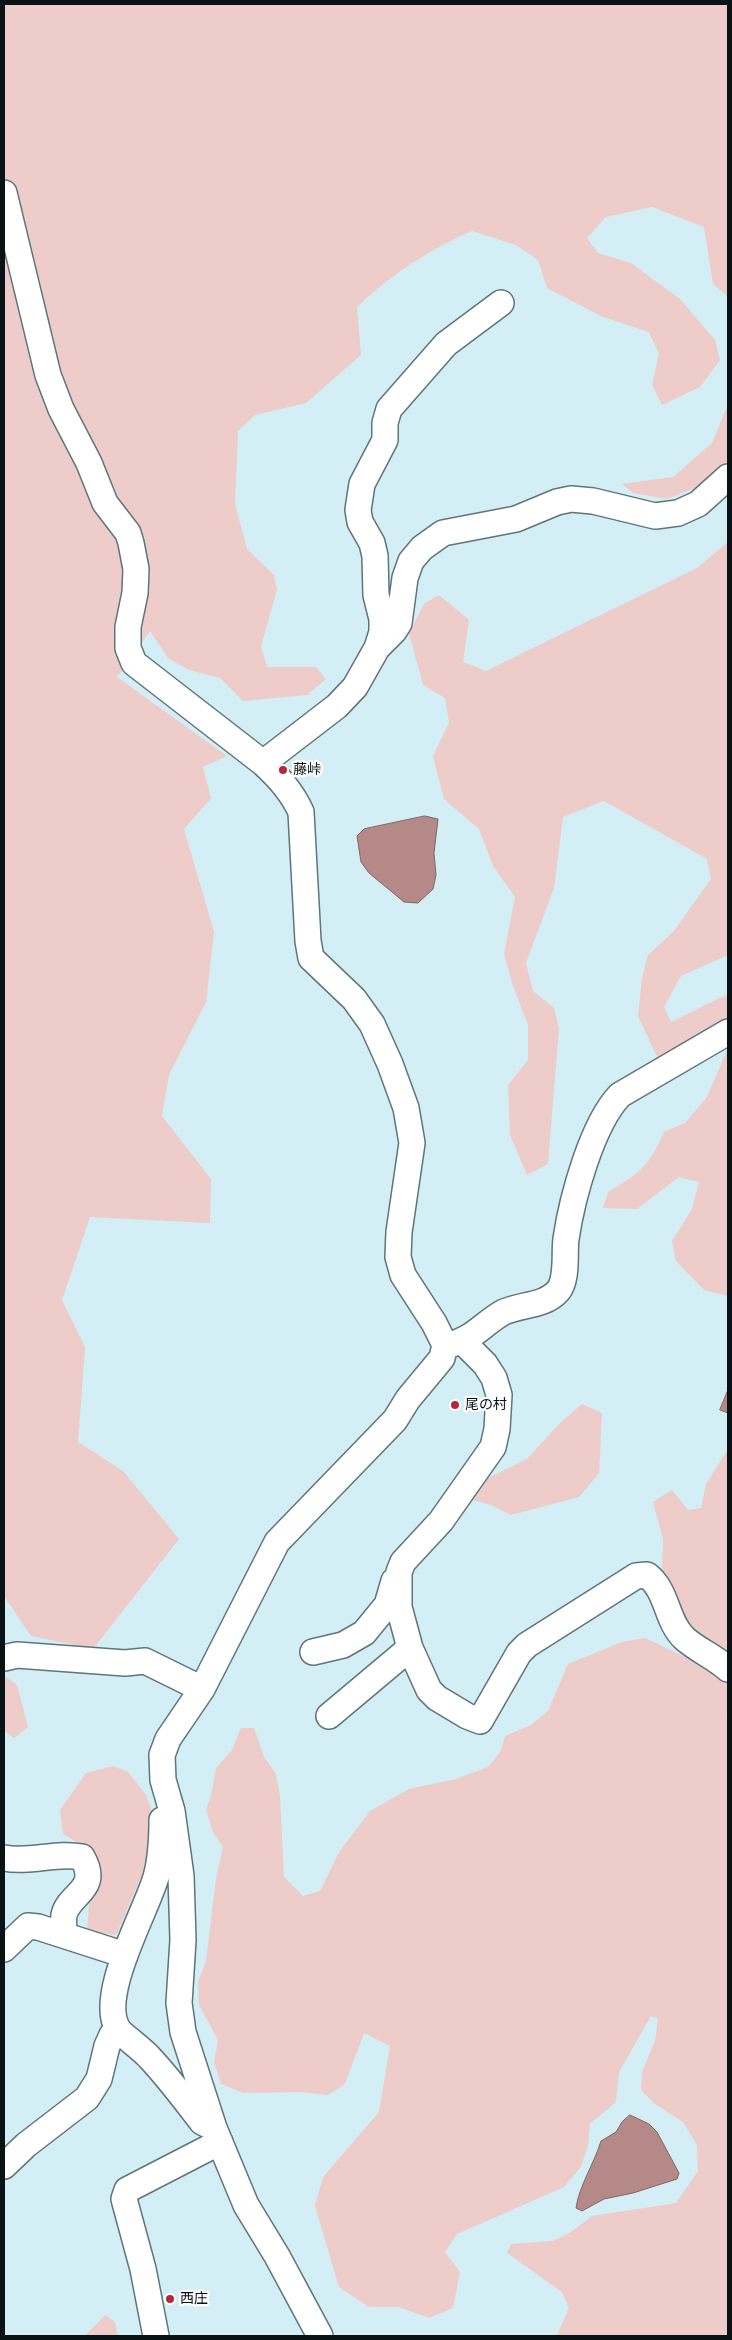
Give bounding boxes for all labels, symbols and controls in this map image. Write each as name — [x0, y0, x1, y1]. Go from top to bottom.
place label: 藤峠 — [293, 762, 321, 778]
marker: 藤峠 — [277, 764, 289, 776]
place label: 尾の村 — [465, 1397, 507, 1413]
marker: 尾の村 — [449, 1399, 461, 1411]
place label: 西庄 — [180, 2291, 208, 2307]
marker: 西庄 — [164, 2293, 176, 2305]

